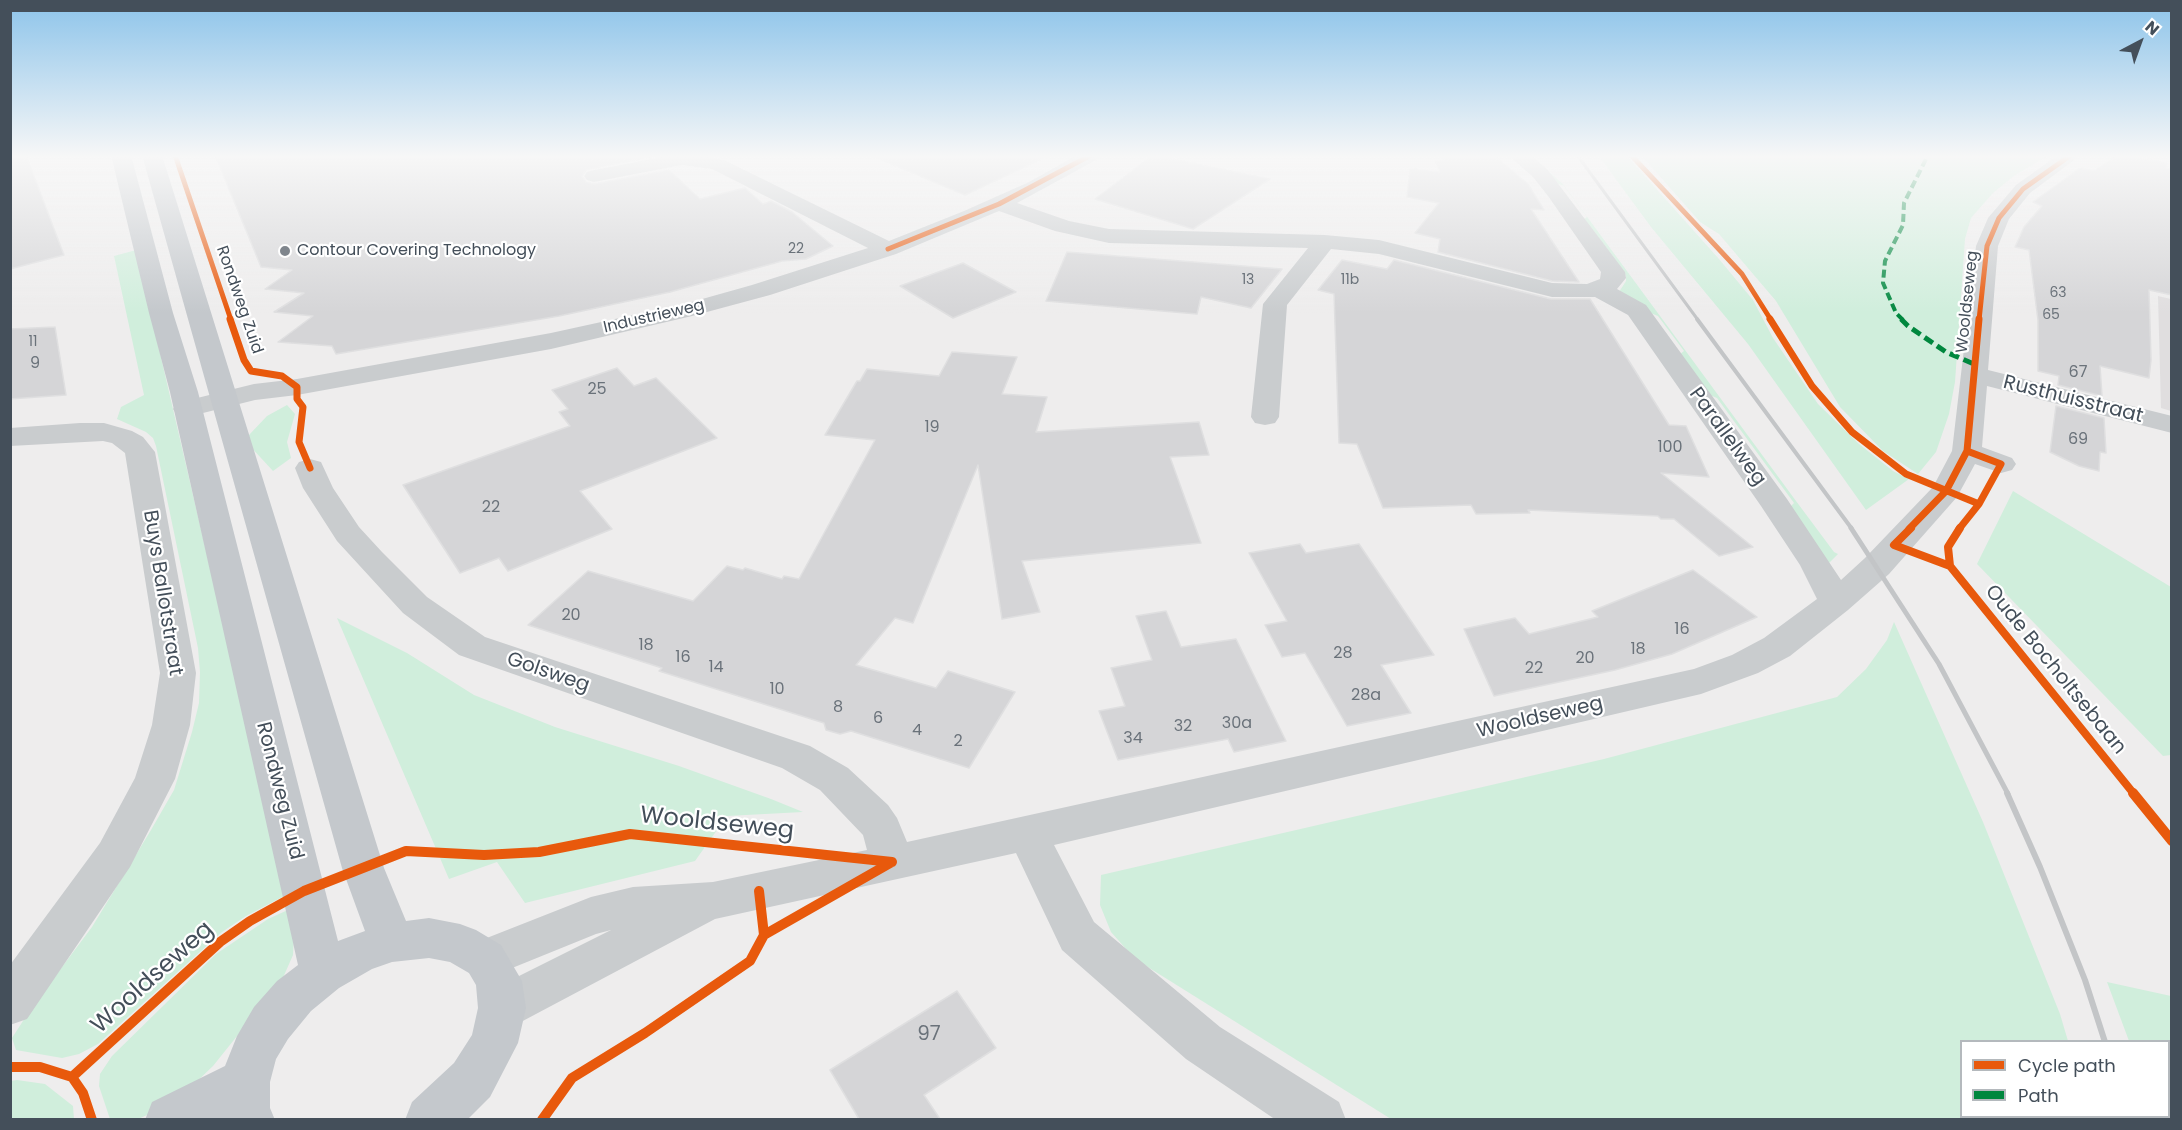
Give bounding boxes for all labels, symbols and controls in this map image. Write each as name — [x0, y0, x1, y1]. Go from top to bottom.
north arrow — [2110, 12, 2170, 72]
text: N — [2140, 15, 2164, 41]
place label: Contour Covering Technology — [297, 241, 536, 261]
house number: 22 — [788, 241, 804, 257]
street label: Rondweg Zuid — [212, 244, 266, 356]
marker: Contour Covering Technology — [278, 244, 292, 258]
street label: Wooldseweg — [1953, 250, 1983, 354]
house number: 13 — [1242, 272, 1254, 288]
house number: 11b — [1341, 272, 1359, 288]
house number: 63 — [2049, 285, 2067, 301]
street label: Industrieweg — [602, 296, 706, 338]
house number: 65 — [2042, 307, 2060, 323]
house number: 11 — [29, 334, 37, 350]
house number: 9 — [30, 354, 40, 374]
house number: 67 — [2069, 363, 2087, 383]
street label: Rusthuisstraat — [2001, 371, 2145, 429]
house number: 25 — [587, 380, 607, 400]
street label: Parallelweg — [1683, 383, 1771, 491]
house number: 19 — [924, 418, 940, 438]
house number: 69 — [2068, 430, 2088, 450]
house number: 100 — [1657, 438, 1683, 458]
house number: 22 — [482, 498, 500, 518]
street label: Buys Ballotstraat — [137, 509, 187, 677]
street label: Oude Bocholtsebaan — [1979, 580, 2131, 760]
house number: 20 — [561, 606, 581, 626]
house number: 16 — [1674, 620, 1690, 640]
house number: 18 — [638, 636, 654, 656]
house number: 18 — [1630, 640, 1646, 660]
house number: 28 — [1333, 644, 1353, 664]
street label: Golsweg — [503, 648, 593, 698]
house number: 16 — [675, 648, 691, 668]
house number: 20 — [1575, 649, 1595, 669]
house number: 14 — [708, 658, 724, 678]
house number: 22 — [1525, 659, 1543, 679]
house number: 10 — [769, 680, 785, 700]
house number: 28a — [1351, 686, 1381, 706]
street label: Wooldseweg — [1475, 692, 1605, 744]
house number: 8 — [833, 698, 843, 718]
house number: 6 — [873, 709, 883, 729]
house number: 30a — [1222, 714, 1252, 734]
house number: 32 — [1174, 717, 1192, 737]
street label: Rondweg Zuid — [250, 720, 308, 862]
house number: 4 — [912, 721, 922, 741]
house number: 34 — [1123, 729, 1143, 749]
house number: 2 — [953, 732, 963, 752]
street label: Wooldseweg — [639, 802, 795, 846]
street label: Wooldseweg — [86, 916, 220, 1040]
house number: 97 — [917, 1023, 941, 1047]
legend — [1960, 1040, 2170, 1118]
text: Cycle path — [2018, 1053, 2116, 1078]
text: Path — [2018, 1083, 2059, 1108]

